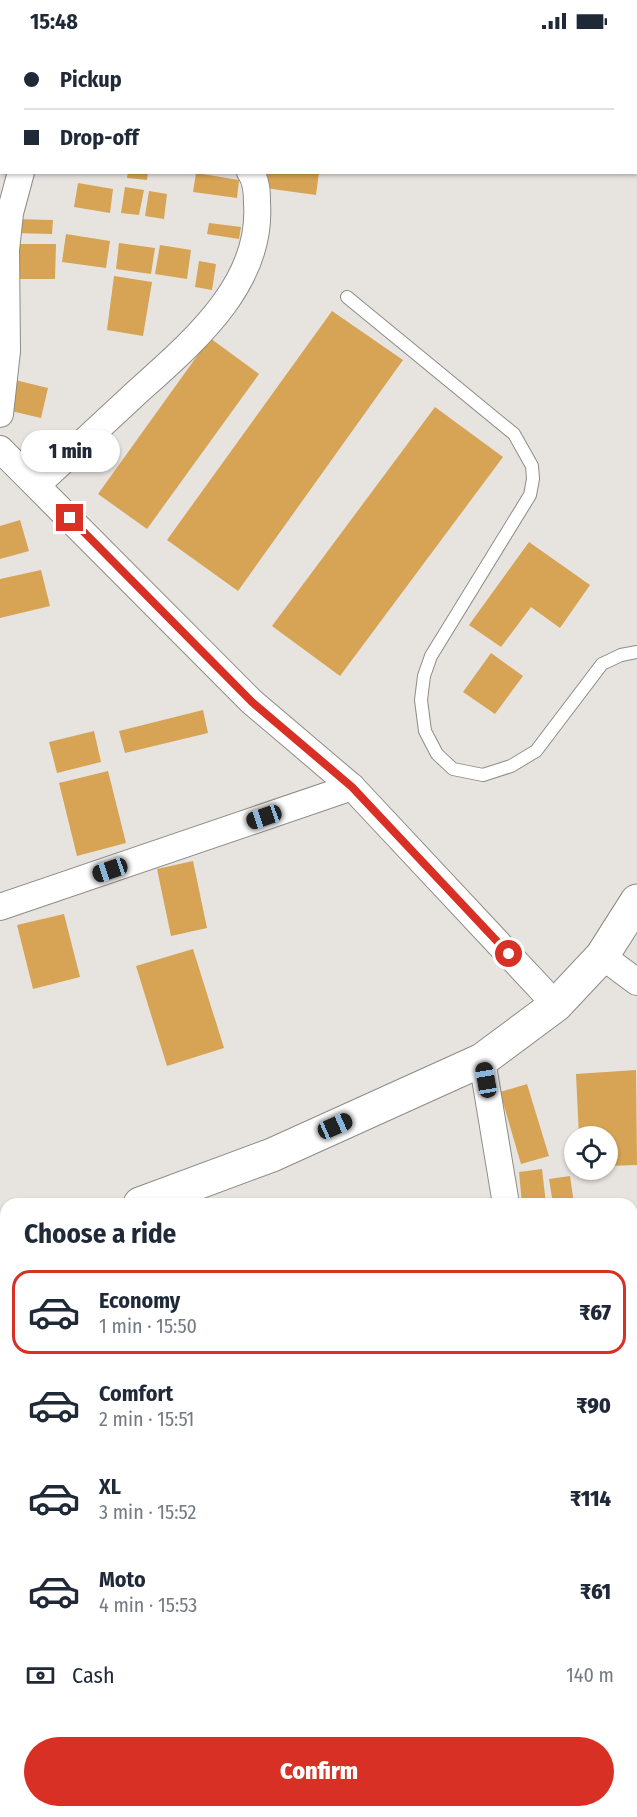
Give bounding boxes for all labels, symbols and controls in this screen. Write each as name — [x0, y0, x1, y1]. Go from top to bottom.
text: 15:48 — [30, 8, 78, 35]
text: Pickup — [60, 66, 122, 93]
text: Drop-off — [60, 124, 139, 151]
callout: 1 min — [20, 431, 119, 473]
text: 1 min — [49, 439, 92, 463]
route end — [56, 504, 83, 531]
car — [244, 803, 284, 831]
car — [90, 856, 130, 884]
route start — [495, 940, 522, 967]
car — [474, 1061, 498, 1099]
car — [315, 1110, 355, 1142]
map controls — [564, 1126, 618, 1180]
button: locate — [564, 1126, 618, 1180]
text: Choose a ride — [24, 1218, 176, 1250]
icon: car — [27, 1285, 81, 1339]
text: Economy — [99, 1287, 180, 1314]
text: ₹67 — [579, 1299, 611, 1326]
text: 1 min · 15:50 — [99, 1314, 197, 1338]
icon: car — [27, 1378, 81, 1432]
text: Comfort — [99, 1380, 173, 1407]
text: ₹90 — [576, 1392, 611, 1419]
text: 2 min · 15:51 — [99, 1407, 194, 1431]
icon: car — [27, 1471, 81, 1525]
text: XL — [99, 1473, 121, 1500]
text: ₹114 — [570, 1485, 611, 1512]
text: 3 min · 15:52 — [99, 1500, 196, 1524]
icon: car — [27, 1564, 81, 1618]
text: Moto — [99, 1566, 146, 1593]
text: ₹61 — [580, 1578, 611, 1605]
text: 4 min · 15:53 — [99, 1593, 197, 1617]
icon: cash — [24, 1659, 57, 1692]
text: Cash — [72, 1662, 115, 1689]
text: 140 m — [566, 1663, 614, 1687]
button: Confirm — [24, 1737, 614, 1806]

